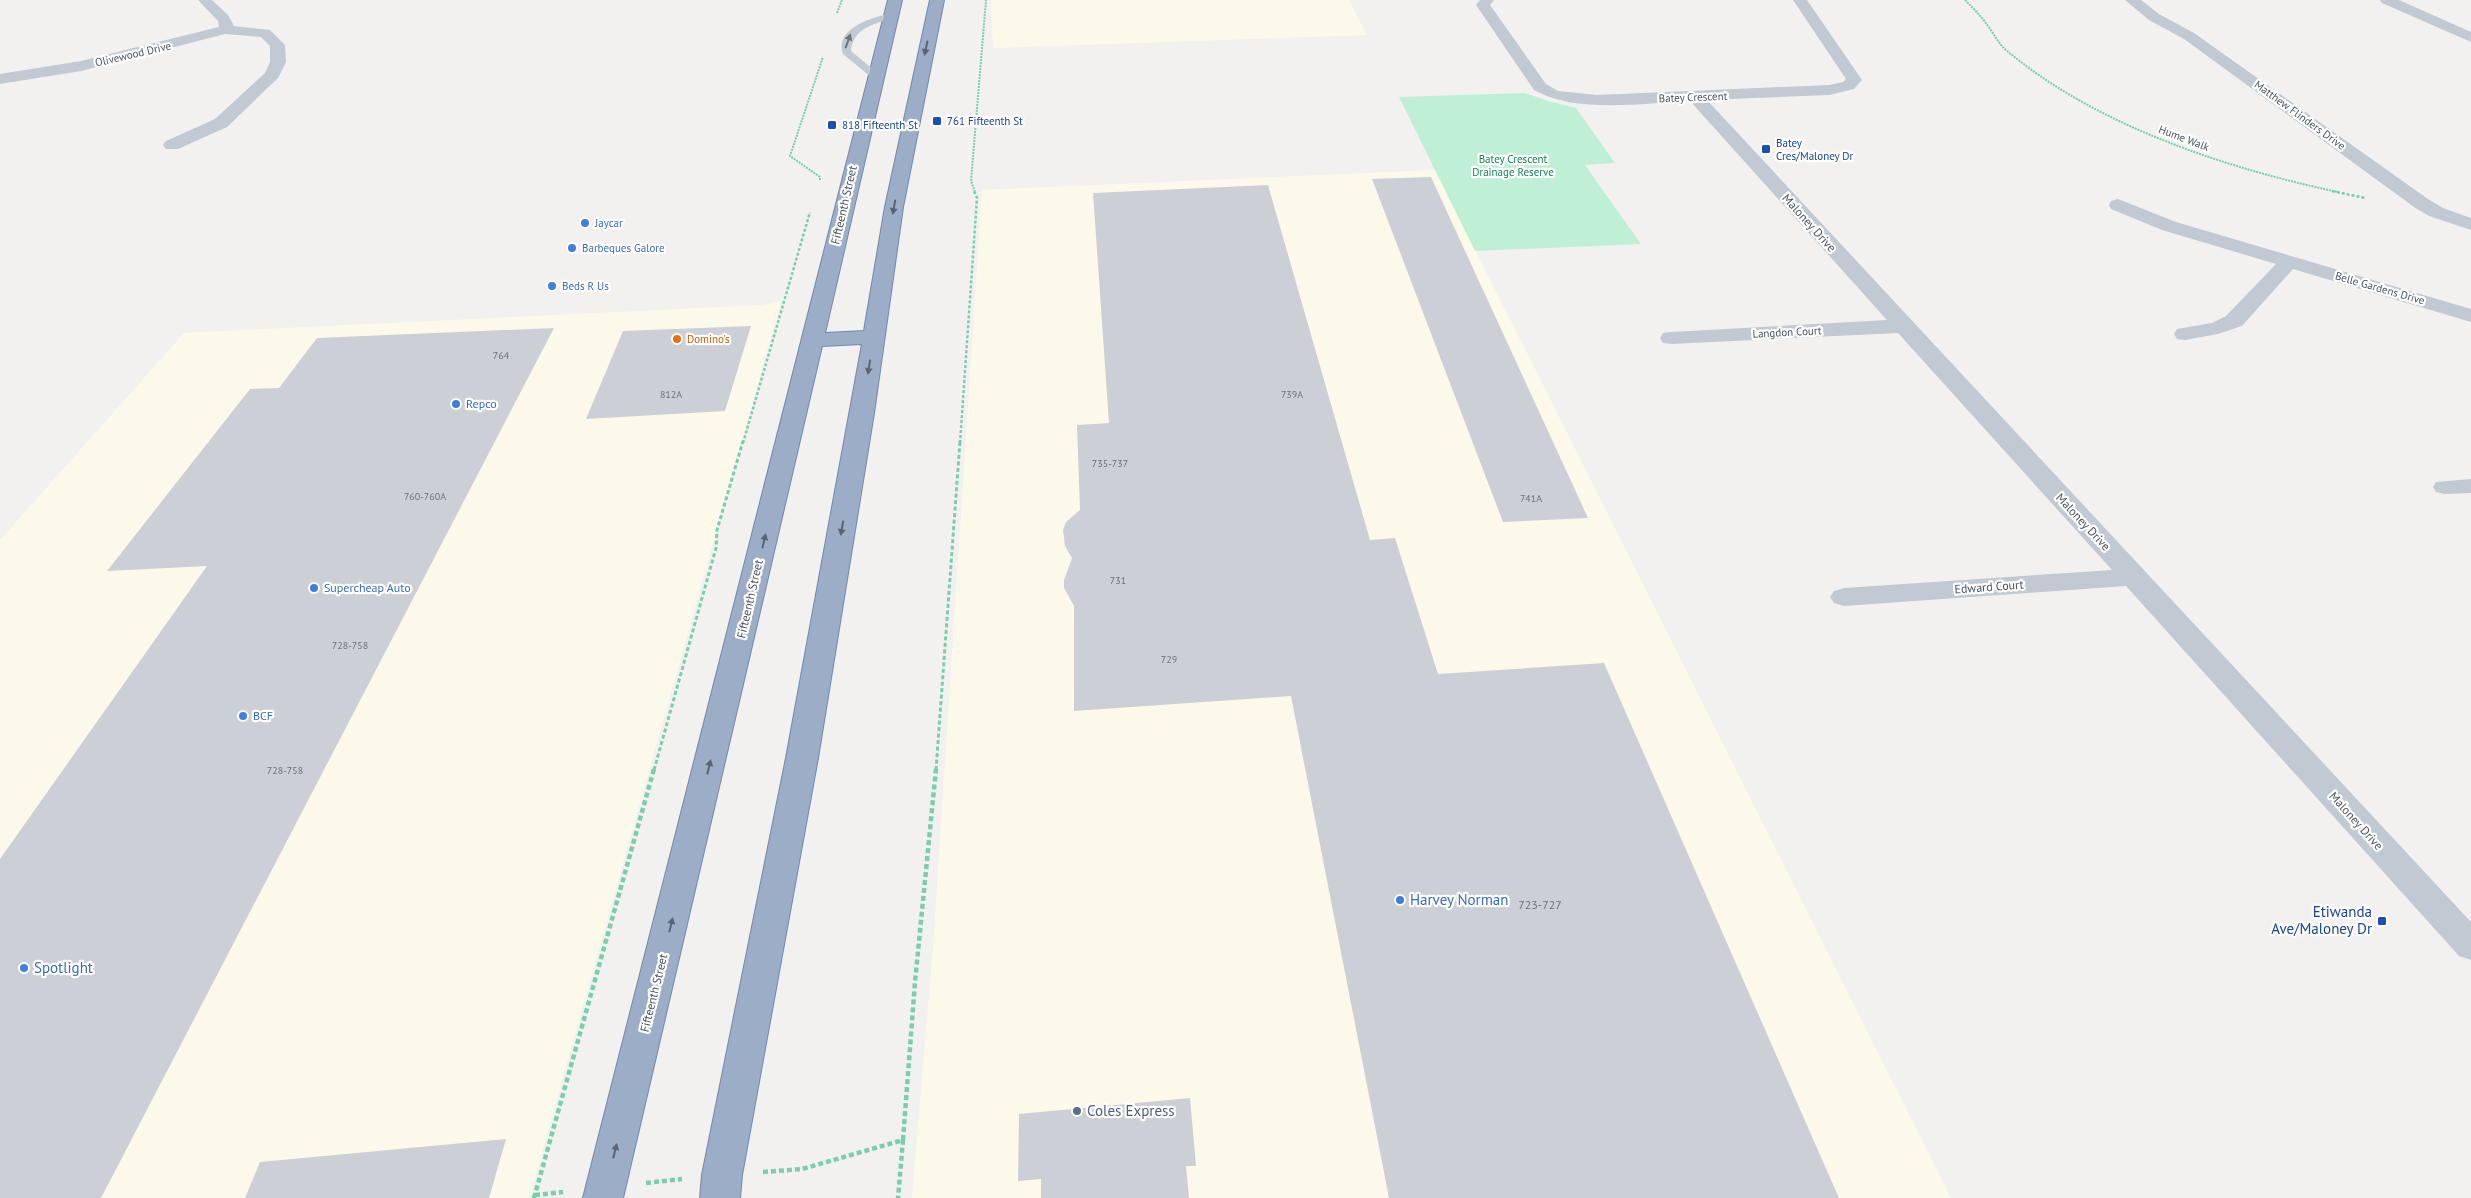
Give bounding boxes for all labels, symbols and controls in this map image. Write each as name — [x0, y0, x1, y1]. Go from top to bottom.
one-way arrow — [845, 33, 853, 48]
street label: Olivewood Drive — [94, 38, 173, 70]
one-way arrow — [922, 40, 930, 56]
street label: Matthew Flinders Drive — [2252, 77, 2349, 153]
street label: Batey Crescent — [1658, 89, 1728, 105]
place label: 761 Fifteenth St — [947, 114, 1023, 128]
marker: 761 Fifteenth St — [931, 115, 943, 127]
place label: 818 Fifteenth St — [842, 118, 918, 132]
marker: 818 Fifteenth St — [826, 119, 838, 131]
street label: Hume Walk — [2157, 122, 2212, 154]
place label: Batey Cres/Maloney Dr — [1776, 136, 1853, 163]
marker: Batey Cres/Maloney Dr — [1760, 143, 1772, 155]
park label: Batey Crescent Drainage Reserve — [1472, 152, 1554, 179]
street label: Fifteenth Street — [827, 164, 860, 246]
street label: Maloney Drive — [1779, 191, 1839, 255]
one-way arrow — [890, 199, 898, 215]
place label: Jaycar — [594, 216, 623, 230]
marker: Jaycar — [579, 217, 591, 229]
place label: Barbeques Galore — [582, 241, 665, 255]
marker: Barbeques Galore — [566, 242, 578, 254]
street label: Belle Gardens Drive — [2334, 269, 2427, 308]
place label: Beds R Us — [562, 279, 609, 293]
marker: Beds R Us — [546, 280, 558, 292]
street label: Langdon Court — [1752, 323, 1822, 341]
place label: Domino's — [687, 332, 730, 346]
marker: Domino's — [671, 333, 683, 345]
house number: 764 — [493, 349, 510, 362]
one-way arrow — [864, 360, 872, 376]
house number: 812A — [660, 388, 682, 401]
house number: 739A — [1281, 388, 1303, 401]
place label: Repco — [466, 396, 497, 411]
marker: Repco — [450, 398, 462, 410]
house number: 735-737 — [1092, 457, 1128, 470]
house number: 760-760A — [404, 490, 446, 503]
street label: Maloney Drive — [2053, 490, 2114, 553]
house number: 741A — [1520, 492, 1542, 505]
one-way arrow — [837, 520, 845, 536]
one-way arrow — [760, 534, 768, 549]
street label: Fifteenth Street — [733, 558, 766, 640]
house number: 731 — [1110, 574, 1126, 587]
street label: Edward Court — [1954, 577, 2024, 596]
place label: Supercheap Auto — [324, 580, 411, 595]
marker: Supercheap Auto — [308, 582, 320, 594]
house number: 728-758 — [332, 639, 368, 652]
house number: 729 — [1161, 653, 1177, 666]
place label: BCF — [253, 708, 273, 723]
marker: BCF — [237, 710, 249, 722]
one-way arrow — [705, 760, 713, 775]
house number: 728-758 — [267, 764, 303, 777]
street label: Maloney Drive — [2326, 789, 2386, 853]
place label: Harvey Norman — [1410, 890, 1509, 909]
marker: Harvey Norman — [1394, 894, 1406, 906]
house number: 723-727 — [1518, 897, 1562, 912]
place label: Etiwanda Ave/Maloney Dr — [2271, 902, 2372, 938]
marker: Etiwanda Ave/Maloney Dr — [2376, 915, 2388, 927]
one-way arrow — [667, 917, 675, 932]
street label: Fifteenth Street — [637, 952, 670, 1034]
place label: Spotlight — [34, 958, 93, 977]
marker: Spotlight — [18, 962, 30, 974]
place label: Coles Express — [1087, 1101, 1175, 1120]
marker: Coles Express — [1071, 1105, 1083, 1117]
one-way arrow — [611, 1143, 619, 1158]

